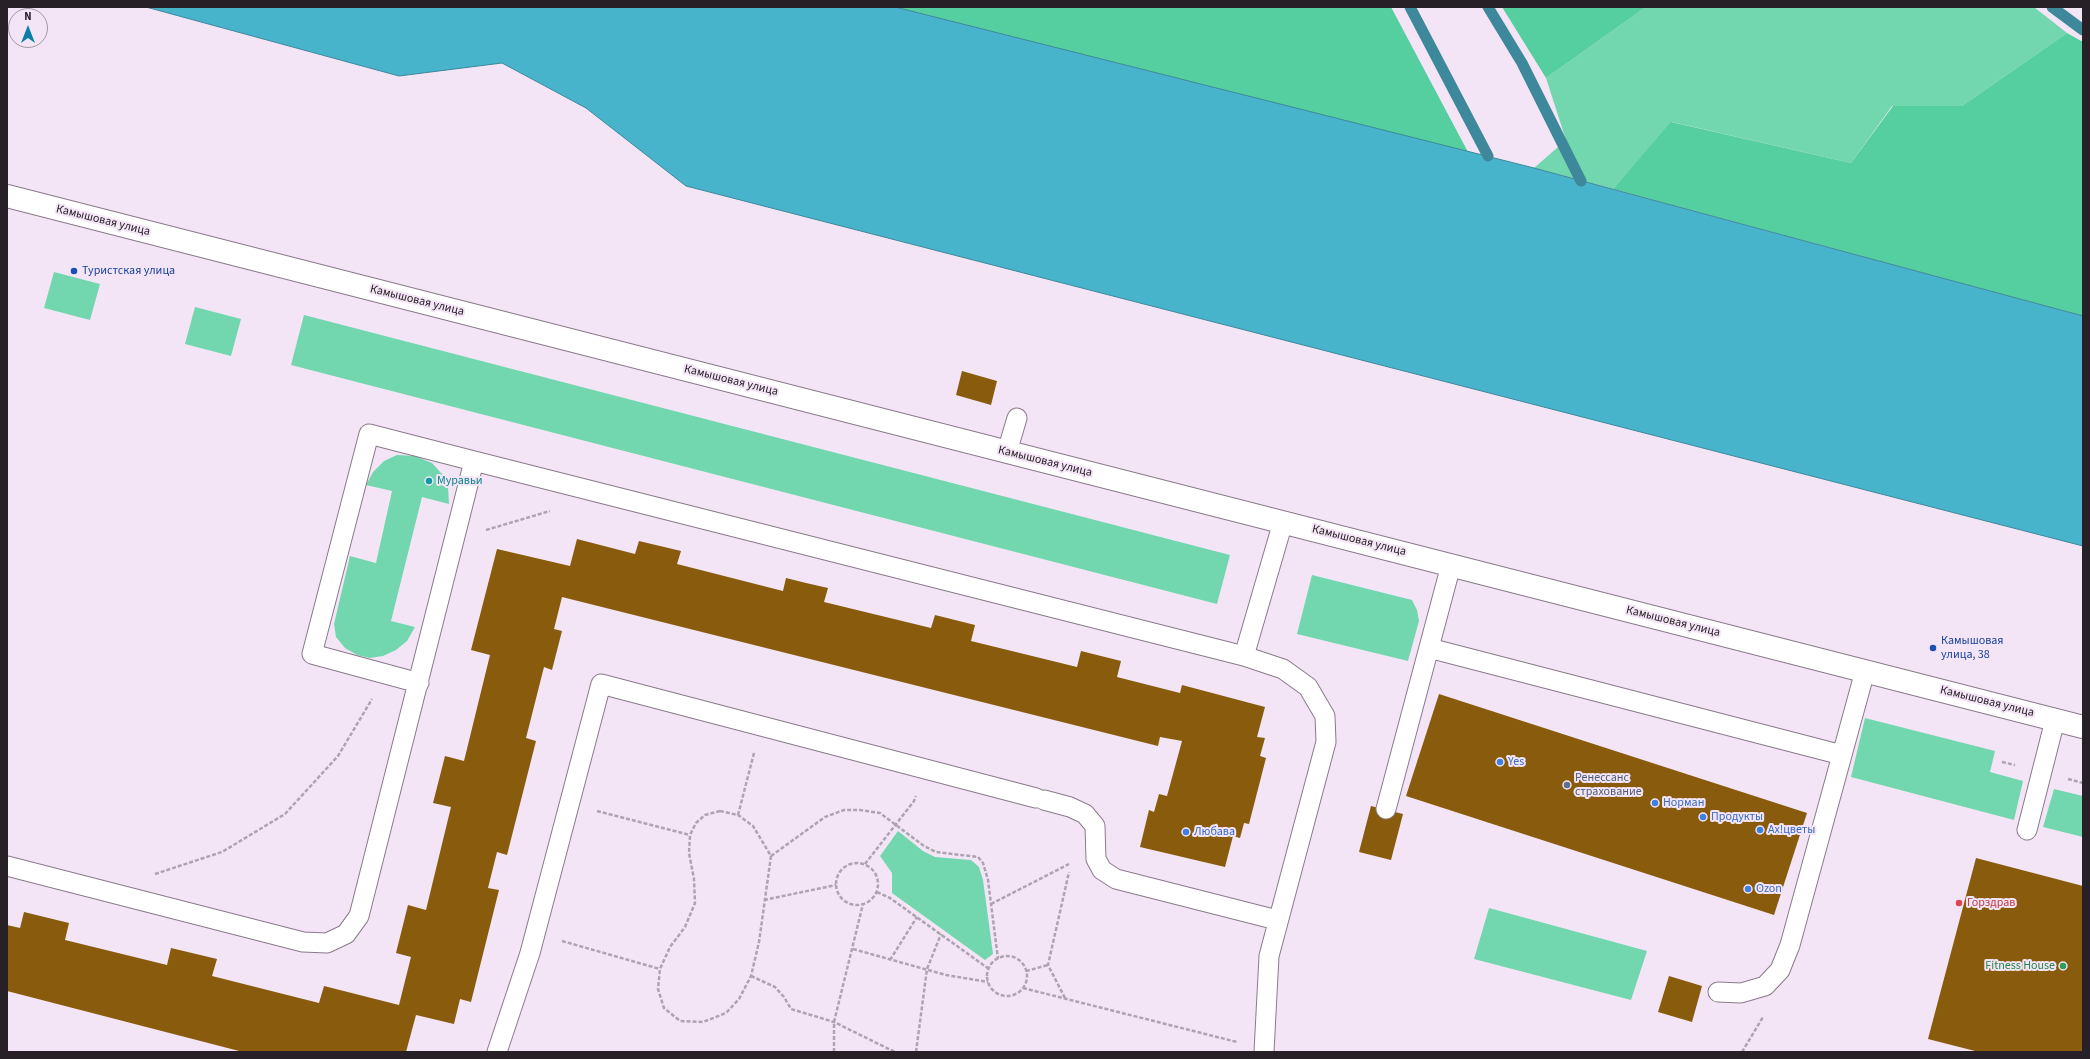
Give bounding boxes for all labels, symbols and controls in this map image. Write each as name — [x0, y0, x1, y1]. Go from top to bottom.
north arrow — [8, 8, 48, 48]
text: N — [24, 9, 32, 24]
street label: Камышовая улица — [55, 202, 151, 240]
place label: Туристская улица — [82, 264, 175, 278]
marker: Туристская улица — [69, 266, 79, 276]
street label: Камышовая улица — [369, 282, 465, 320]
street label: Камышовая улица — [683, 362, 779, 400]
street label: Камышовая улица — [997, 443, 1093, 481]
place label: Муравьи — [437, 474, 483, 488]
marker: Муравьи — [424, 476, 434, 486]
street label: Камышовая улица — [1311, 522, 1407, 560]
street label: Камышовая улица — [1625, 603, 1721, 641]
place label: Камышовая улица, 38 — [1941, 634, 2003, 662]
marker: Камышовая улица, 38 — [1928, 643, 1938, 653]
street label: Камышовая улица — [1939, 683, 2035, 721]
place label: Yes — [1508, 755, 1524, 769]
marker: Yes — [1495, 757, 1505, 767]
place label: Ренессанс страхование — [1575, 771, 1642, 799]
marker: Ренессанс страхование — [1562, 780, 1572, 790]
place label: Норман — [1663, 796, 1704, 810]
marker: Норман — [1650, 798, 1660, 808]
place label: Продукты — [1711, 810, 1763, 824]
marker: Продукты — [1698, 812, 1708, 822]
place label: Ах!цветы — [1768, 823, 1815, 837]
place label: Любава — [1194, 825, 1235, 839]
marker: Ах!цветы — [1755, 825, 1765, 835]
marker: Любава — [1181, 827, 1191, 837]
place label: Ozon — [1756, 882, 1782, 896]
marker: Ozon — [1743, 884, 1753, 894]
place label: Горздрав — [1967, 896, 2015, 910]
marker: Горздрав — [1954, 898, 1964, 908]
place label: Fitness House — [1985, 959, 2055, 973]
marker: Fitness House — [2058, 961, 2068, 971]

